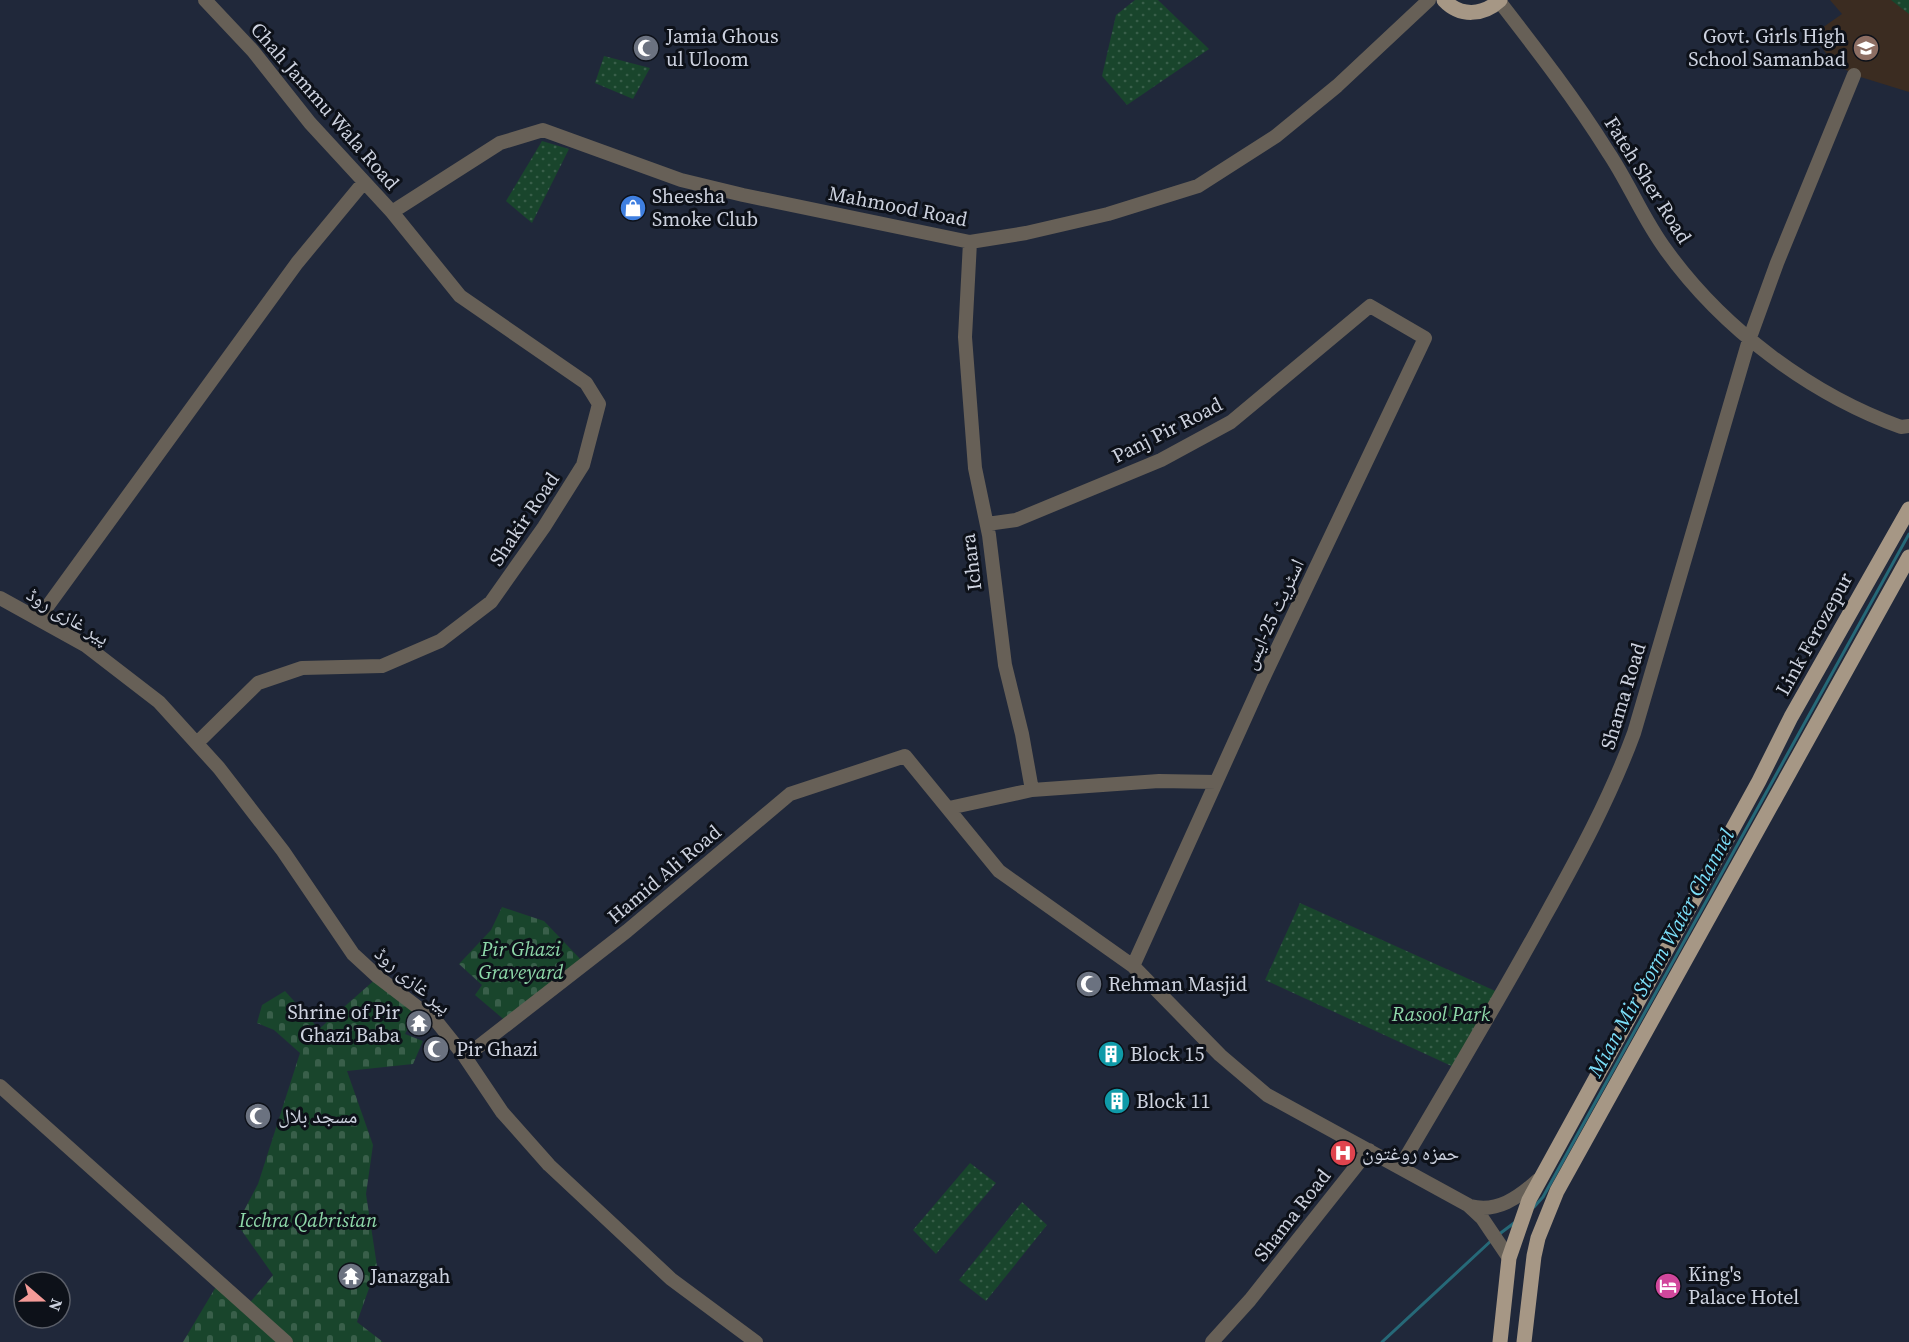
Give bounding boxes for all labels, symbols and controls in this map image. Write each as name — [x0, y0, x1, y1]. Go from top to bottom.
street label: Chah Jammu Wala Road — [244, 16, 406, 196]
place label: Jamia Ghous ul Uloom — [665, 22, 779, 73]
place label: Govt. Girls High School Samanbad — [1688, 22, 1847, 73]
mosque icon: Jamia Ghous ul Uloom — [631, 33, 661, 63]
school or university icon: Govt. Girls High School Samanbad — [1851, 33, 1881, 63]
street label: Fateh Sher Road — [1598, 111, 1699, 249]
street label: Mahmood Road — [826, 179, 971, 233]
place label: Sheesha Smoke Club — [652, 182, 758, 233]
shop icon: Sheesha Smoke Club — [618, 193, 648, 223]
street label: Panj Pir Road — [1107, 390, 1228, 470]
street label: Shakir Road — [482, 466, 566, 571]
street label: Ichara — [954, 531, 988, 592]
street label: اسٹریٹ 25-ایس — [1235, 554, 1311, 674]
street label: Link Ferozepur — [1769, 567, 1860, 700]
street label: پیر غازی روڈ — [21, 580, 115, 652]
street label: Shama Road — [1593, 639, 1653, 753]
street label: Hamid Ali Road — [601, 818, 727, 930]
water label: Mian Mir Storm Water Channel — [1580, 823, 1741, 1083]
park label: Pir Ghazi Graveyard — [478, 935, 564, 986]
street label: پیر غازی روڈ — [369, 940, 457, 1020]
mosque icon: Rehman Masjid — [1074, 969, 1104, 999]
place label: Rehman Masjid — [1108, 970, 1248, 998]
place label: Shrine of Pir Ghazi Baba — [287, 998, 401, 1049]
park label: Rasool Park — [1391, 1000, 1491, 1028]
temple icon: Shrine of Pir Ghazi Baba — [404, 1008, 434, 1038]
mosque icon: Pir Ghazi — [421, 1034, 451, 1064]
place label: Pir Ghazi — [456, 1035, 538, 1063]
building icon: Block 15 — [1096, 1039, 1126, 1069]
place label: Block 15 — [1130, 1040, 1204, 1068]
building icon: Block 11 — [1102, 1086, 1132, 1116]
place label: Block 11 — [1136, 1087, 1210, 1115]
mosque icon: مسجد بلال — [243, 1101, 273, 1131]
place label: مسجد بلال — [278, 1102, 357, 1130]
hospital icon: حمزه روغتون — [1328, 1138, 1358, 1168]
place label: حمزه روغتون — [1362, 1139, 1460, 1167]
street label: Shama Road — [1247, 1162, 1337, 1267]
park label: Icchra Qabristan — [238, 1206, 378, 1234]
place label: King's Palace Hotel — [1688, 1260, 1799, 1311]
temple icon: Janazgah — [336, 1261, 366, 1291]
place label: Janazgah — [369, 1262, 451, 1290]
north arrow — [12, 1270, 72, 1330]
hotel icon: King's Palace Hotel — [1653, 1271, 1683, 1301]
text: N — [44, 1296, 68, 1315]

